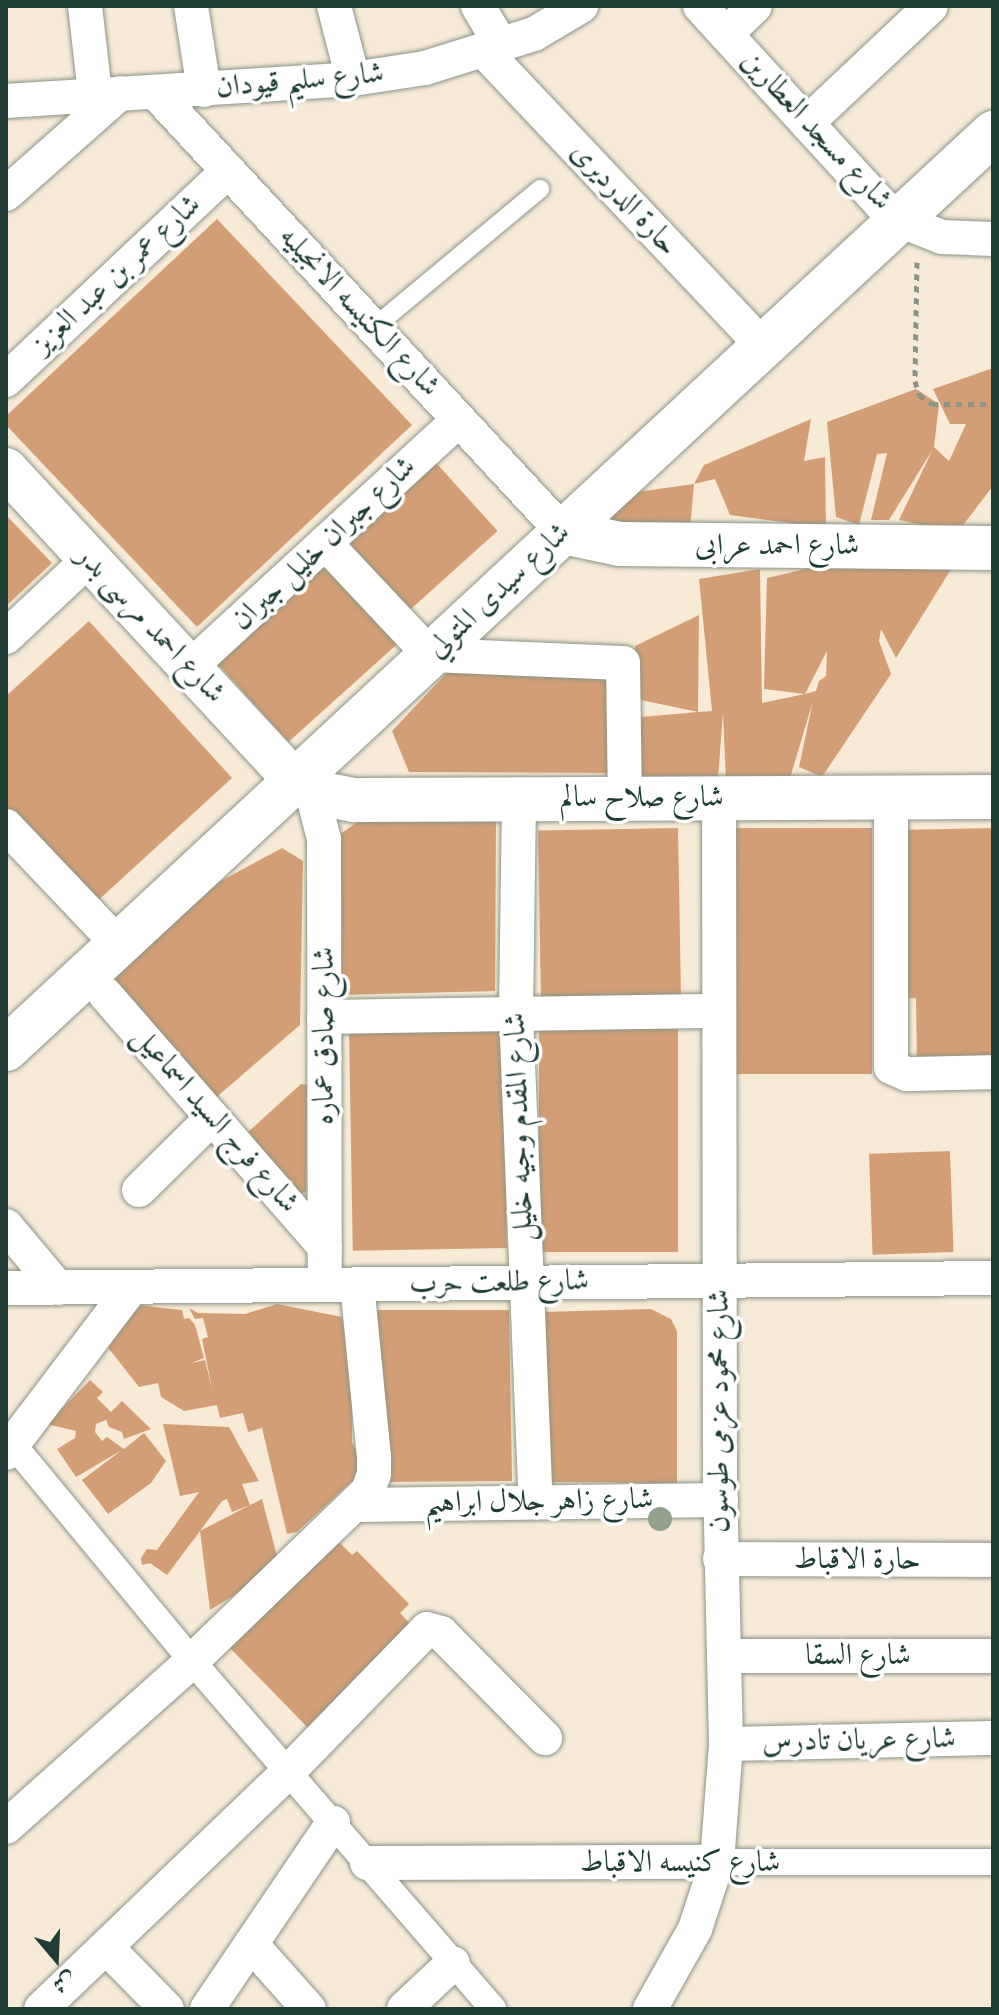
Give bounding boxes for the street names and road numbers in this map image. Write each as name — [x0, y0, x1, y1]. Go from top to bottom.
street label: شارع مسجد العطارين — [733, 43, 899, 219]
street label: شارع سليم قيودان — [214, 56, 386, 106]
street label: حارة الدرديرى — [562, 135, 686, 263]
street label: شارع عمر بن عبد العزيز — [25, 188, 209, 362]
street label: شارع الكنيسه الانجيليه — [271, 219, 447, 405]
street label: شارع جبران خليل جبران — [224, 449, 424, 639]
street label: شارع سيدى المتولي — [420, 515, 578, 667]
street label: شارع احمد عرابى — [695, 528, 859, 564]
street label: شارع احمد مرسى بدر — [68, 539, 232, 711]
street label: شارع صلاح سالم — [560, 780, 724, 816]
street label: شارع صادق عماره — [307, 947, 343, 1125]
street label: شارع المقدم وجيه خليل — [498, 1012, 542, 1242]
street label: شارع فرج السيد اسماعيل — [124, 1019, 306, 1221]
street label: شارع طلعت حرب — [409, 1263, 589, 1303]
street label: شارع محمود عزمى طوسون — [702, 1289, 738, 1533]
street label: شارع زاهر جلال ابراهيم — [424, 1482, 654, 1522]
street label: حارة الاقباط — [793, 1542, 921, 1578]
street label: شارع السقا — [805, 1638, 911, 1674]
street label: شارع عريان تادرس — [762, 1721, 956, 1761]
street label: شارع كنيسه الاقباط — [580, 1845, 780, 1881]

